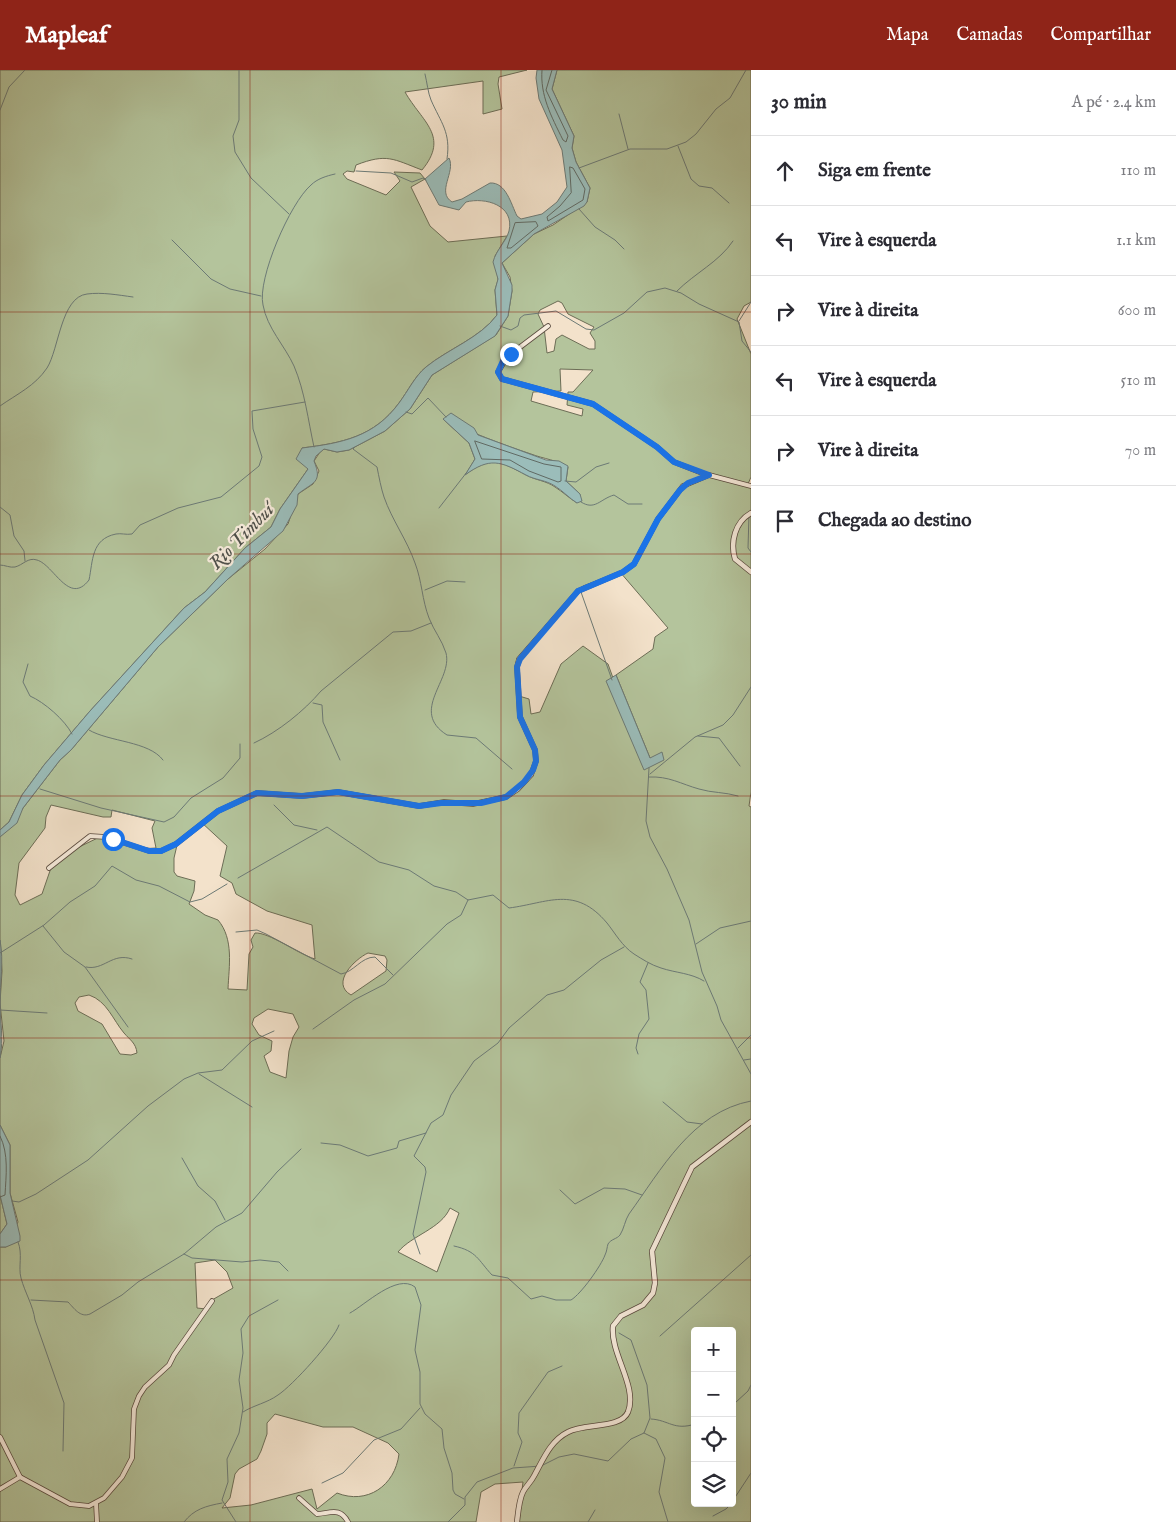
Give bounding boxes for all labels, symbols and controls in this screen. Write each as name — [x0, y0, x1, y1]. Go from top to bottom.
text: Mapleaf — [25, 20, 107, 51]
text: Mapa — [886, 24, 928, 47]
text: Camadas — [956, 24, 1022, 47]
text: Compartilhar — [1050, 24, 1151, 47]
text: 30 min — [771, 89, 827, 116]
text: A pé · 2.4 km — [1072, 93, 1156, 113]
icon: ahead — [771, 157, 799, 185]
text: Siga em frente — [818, 159, 931, 183]
text: 110 m — [1120, 161, 1156, 181]
icon: left — [771, 227, 799, 255]
text: Vire à esquerda — [818, 229, 936, 253]
text: 1.1 km — [1116, 231, 1156, 251]
icon: right — [771, 297, 799, 325]
text: Vire à direita — [818, 299, 918, 323]
text: 600 m — [1118, 301, 1156, 321]
route end — [500, 343, 523, 366]
icon: left — [771, 367, 799, 395]
text: Vire à esquerda — [818, 369, 936, 393]
text: 510 m — [1121, 371, 1156, 391]
icon: right — [771, 437, 799, 465]
text: Vire à direita — [818, 439, 918, 463]
text: 70 m — [1125, 441, 1156, 461]
water label: Rio Timbuí — [204, 496, 282, 575]
icon: arrive — [771, 507, 799, 535]
text: Chegada ao destino — [818, 509, 971, 533]
route start — [102, 828, 125, 851]
map controls — [691, 1327, 736, 1507]
button: + — [691, 1327, 736, 1372]
button: − — [691, 1372, 736, 1417]
button: locate — [691, 1417, 736, 1462]
button: layers — [691, 1462, 736, 1507]

